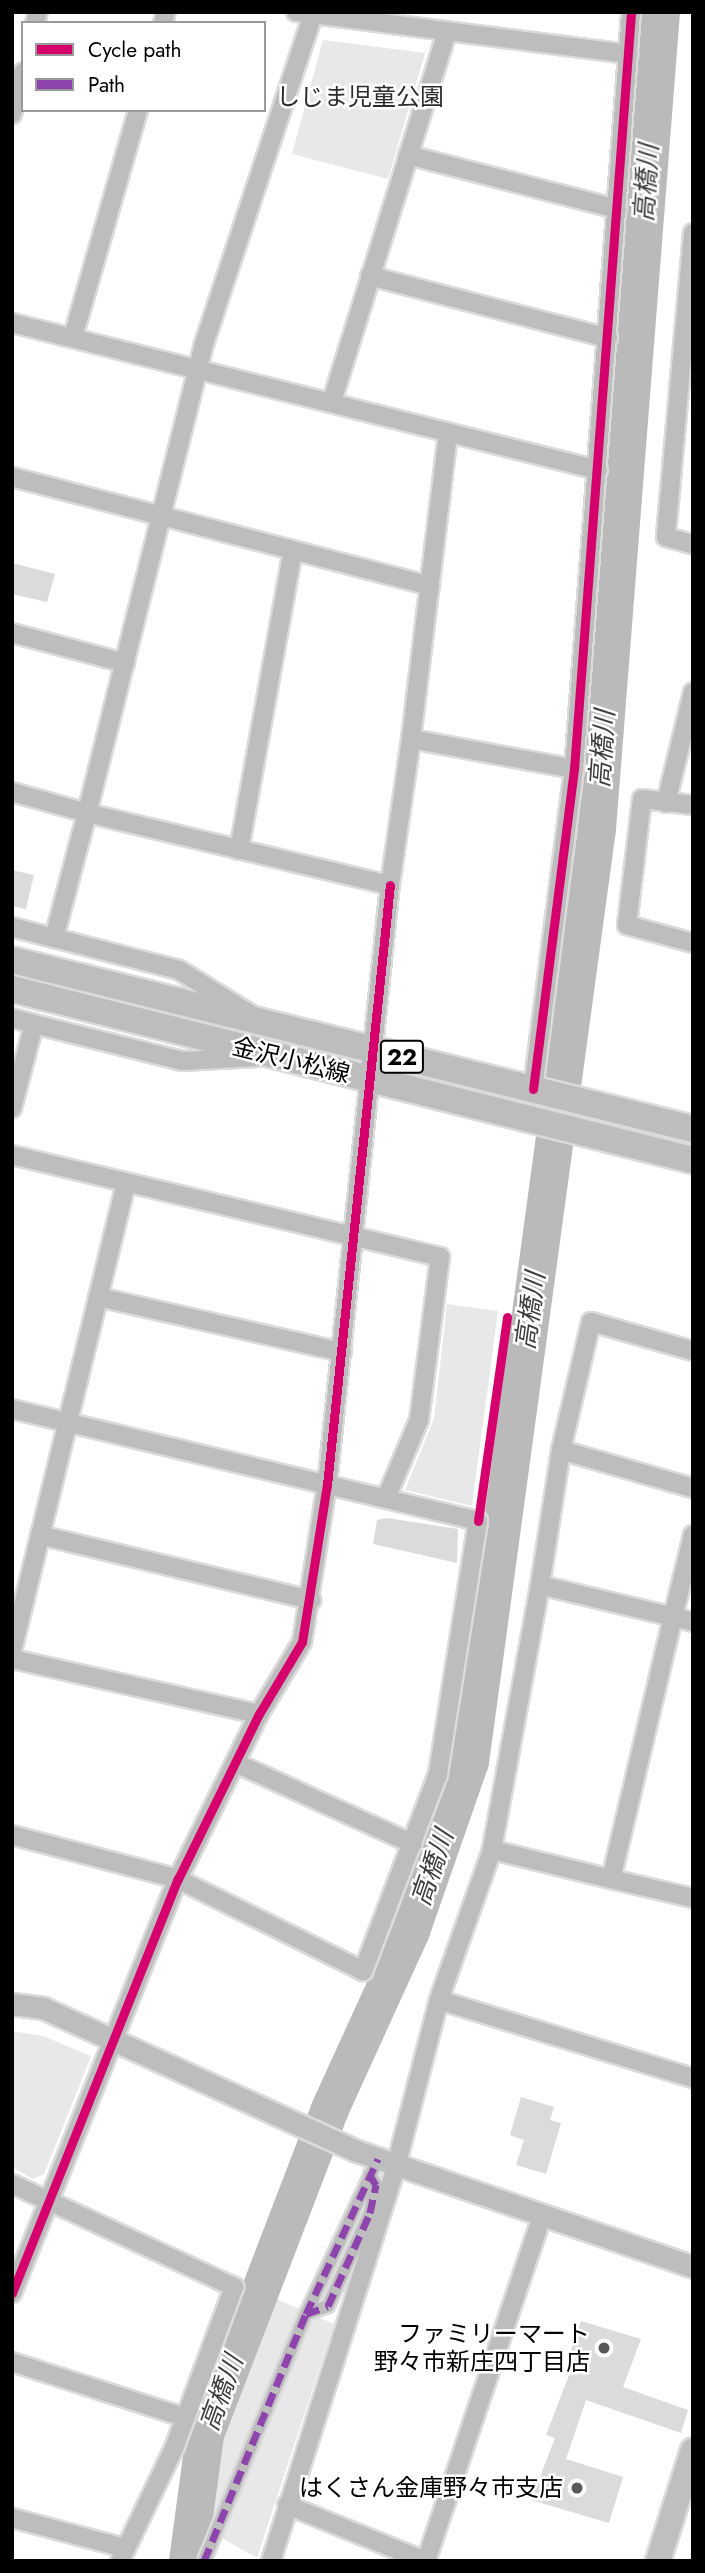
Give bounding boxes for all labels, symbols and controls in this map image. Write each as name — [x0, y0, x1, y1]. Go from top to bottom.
legend — [21, 21, 266, 112]
text: Cycle path — [88, 35, 181, 65]
text: Path — [88, 70, 125, 100]
park label: しじま児童公園 — [276, 83, 444, 111]
water label: 高橋川 — [629, 143, 665, 223]
water label: 高橋川 — [585, 709, 621, 789]
street label: 金沢小松線 — [229, 1032, 353, 1088]
road number: 22 — [379, 1038, 425, 1076]
water label: 高橋川 — [510, 1270, 552, 1352]
water label: 高橋川 — [406, 1826, 460, 1910]
place label: ファミリーマート 野々市新庄四丁目店 — [374, 2320, 590, 2376]
marker: ファミリーマート 野々市新庄四丁目店 — [596, 2340, 612, 2356]
water label: 高橋川 — [194, 2351, 250, 2435]
place label: はくさん金庫野々市支店 — [299, 2474, 563, 2502]
marker: はくさん金庫野々市支店 — [569, 2480, 585, 2496]

